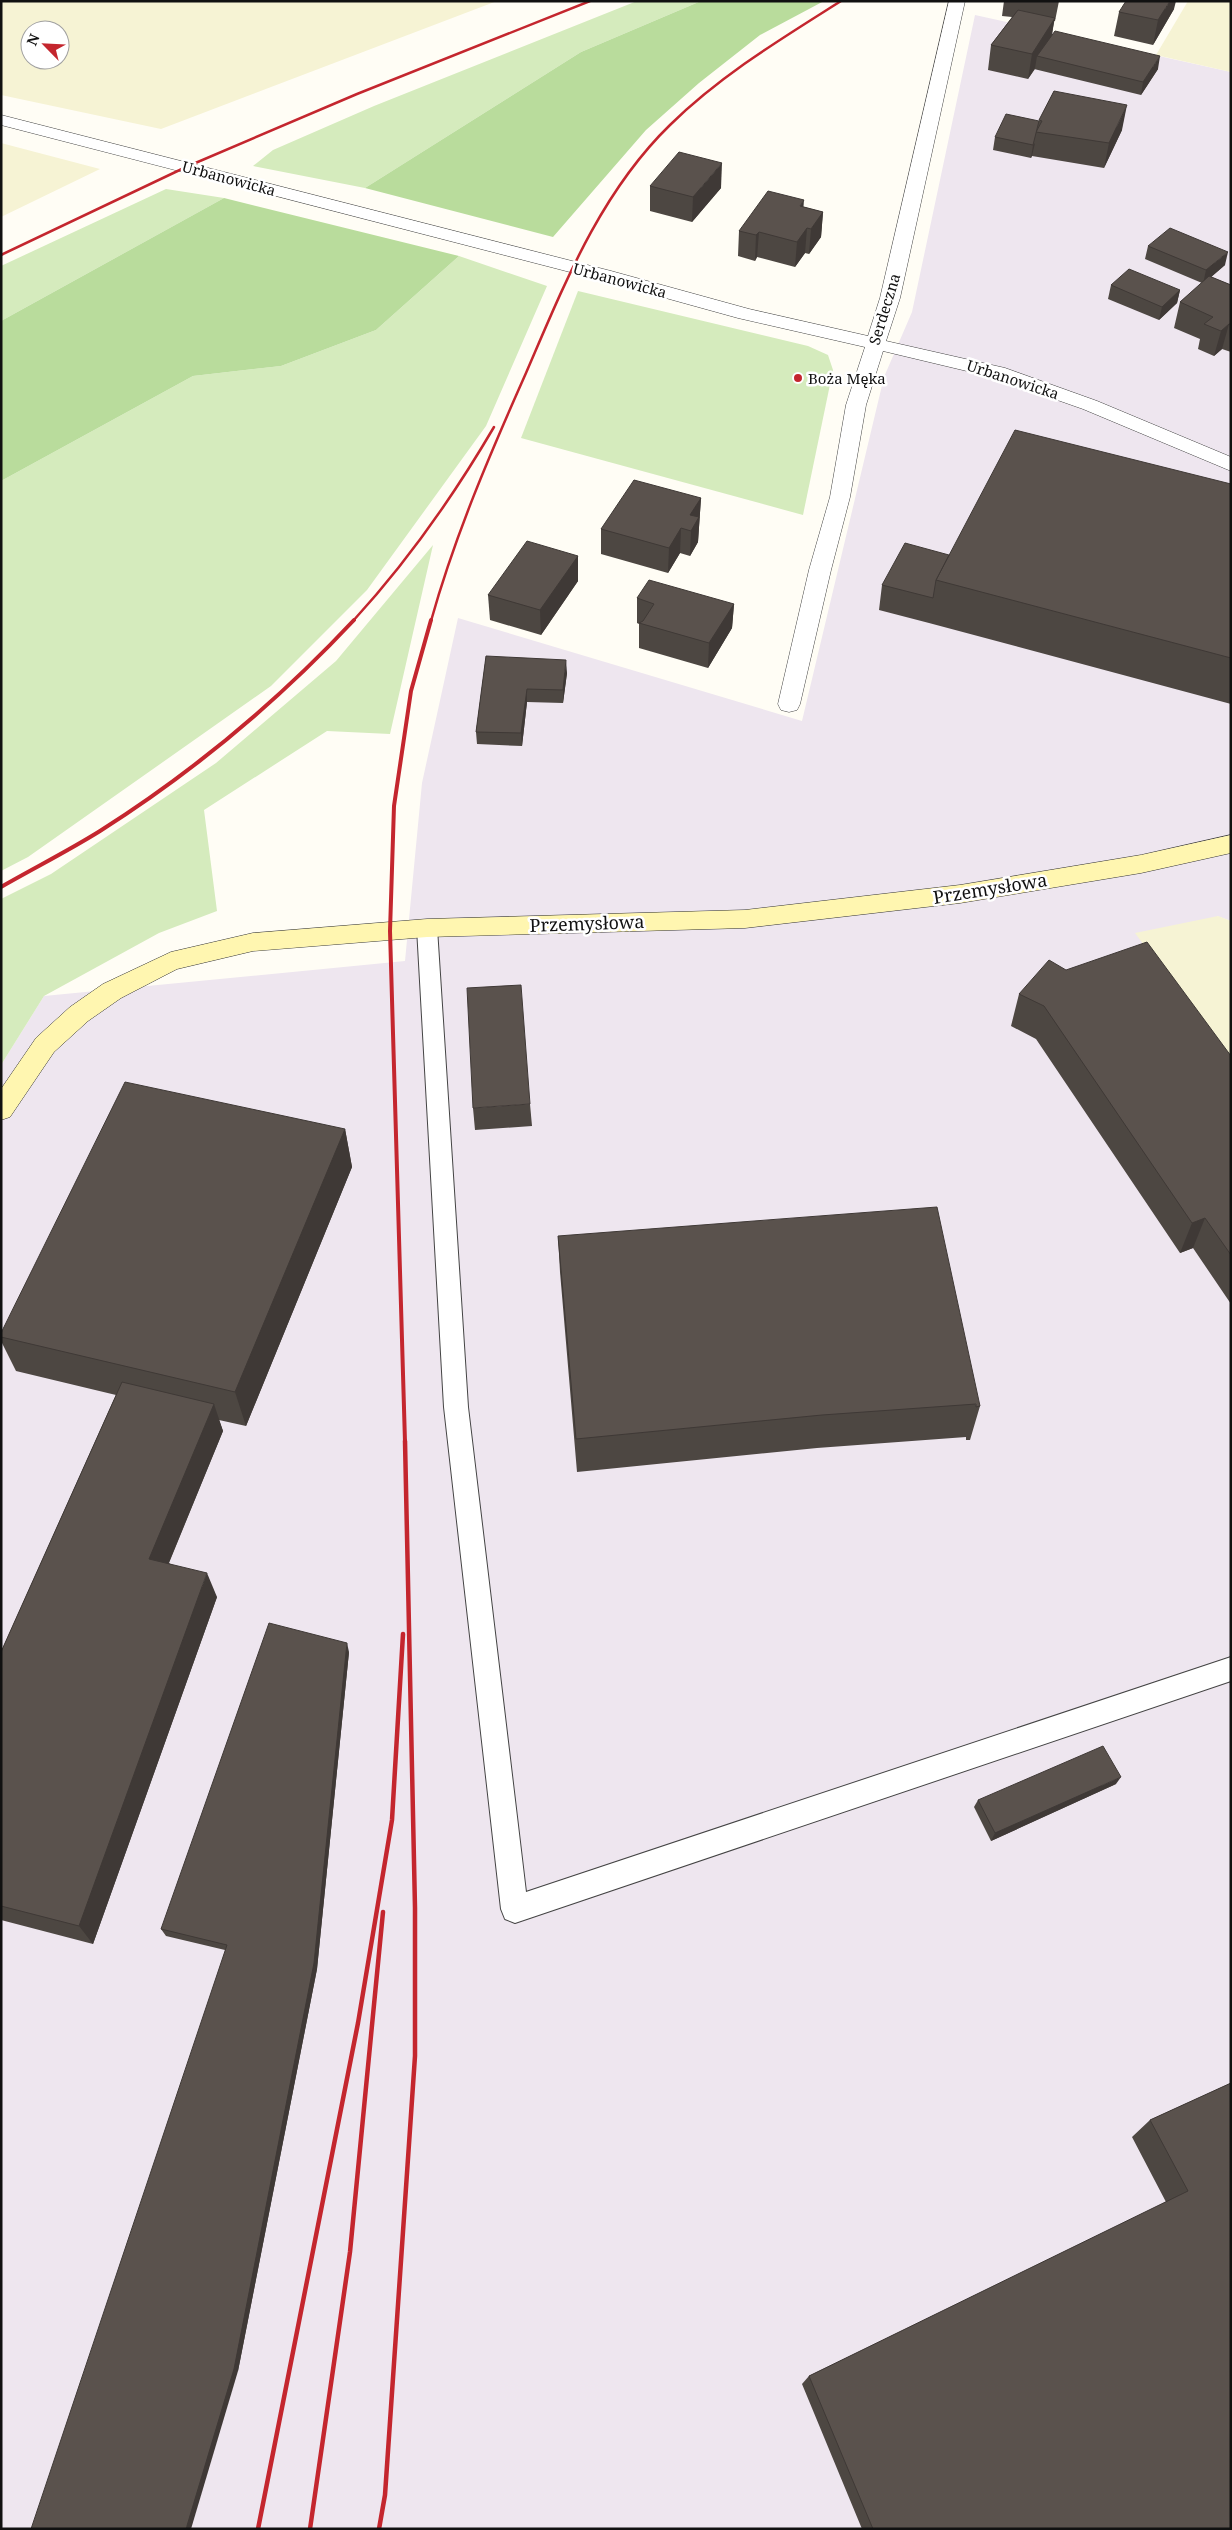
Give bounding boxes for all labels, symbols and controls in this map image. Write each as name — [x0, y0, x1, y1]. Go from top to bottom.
north arrow — [20, 20, 70, 70]
text: N — [22, 31, 44, 48]
street label: Urbanowicka — [180, 156, 278, 200]
street label: Urbanowicka — [571, 258, 669, 302]
street label: Serdeczna — [864, 271, 904, 347]
street label: Urbanowicka — [964, 355, 1062, 403]
place label: Boża Męka — [808, 368, 886, 388]
marker: Boża Męka — [792, 372, 804, 384]
street label: Przemysłowa — [931, 867, 1049, 909]
street label: Przemysłowa — [529, 909, 645, 937]

